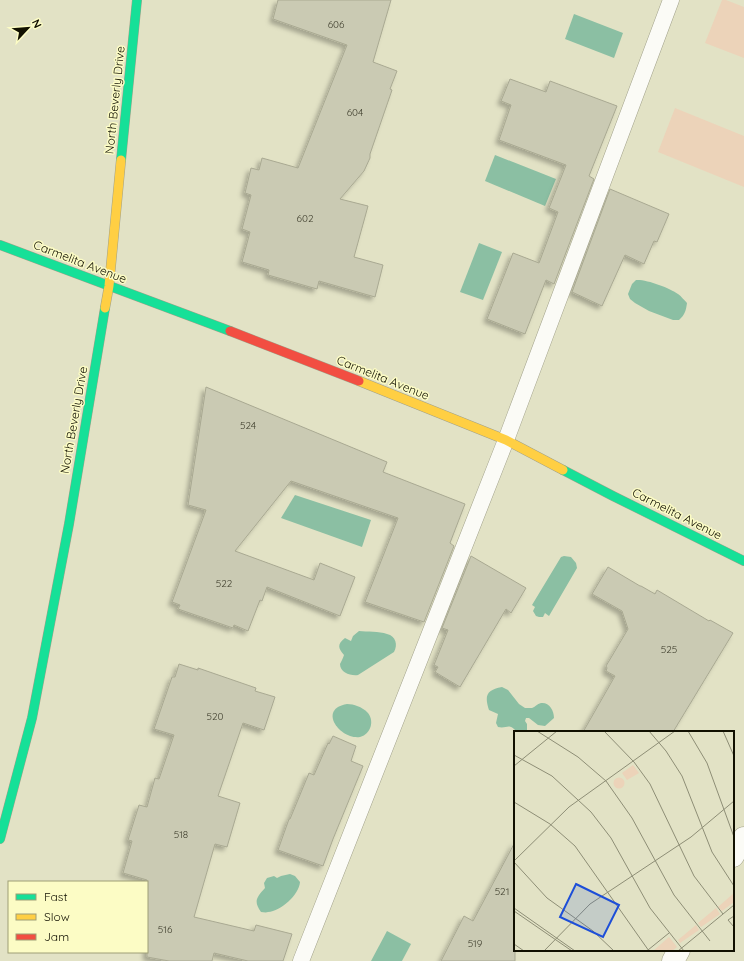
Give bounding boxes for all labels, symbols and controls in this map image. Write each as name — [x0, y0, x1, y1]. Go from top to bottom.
north arrow — [8, 8, 48, 48]
text: N — [29, 17, 45, 30]
house number: 606 — [328, 18, 345, 31]
street label: North Beverly Drive — [101, 45, 128, 155]
house number: 604 — [347, 106, 363, 119]
house number: 602 — [297, 212, 314, 225]
street label: Carmelita Avenue — [32, 237, 129, 286]
street label: Carmelita Avenue — [335, 352, 432, 403]
street label: North Beverly Drive — [57, 365, 90, 475]
house number: 524 — [240, 419, 256, 432]
street label: Carmelita Avenue — [630, 485, 725, 543]
house number: 522 — [216, 577, 233, 590]
house number: 525 — [661, 643, 677, 656]
house number: 520 — [207, 710, 224, 723]
inset map — [514, 731, 734, 951]
house number: 518 — [174, 828, 188, 841]
legend — [8, 881, 148, 953]
house number: 521 — [495, 885, 509, 898]
text: Fast — [44, 889, 68, 904]
text: Slow — [44, 909, 70, 924]
house number: 516 — [158, 923, 173, 936]
text: Jam — [44, 929, 69, 944]
house number: 519 — [468, 937, 483, 950]

